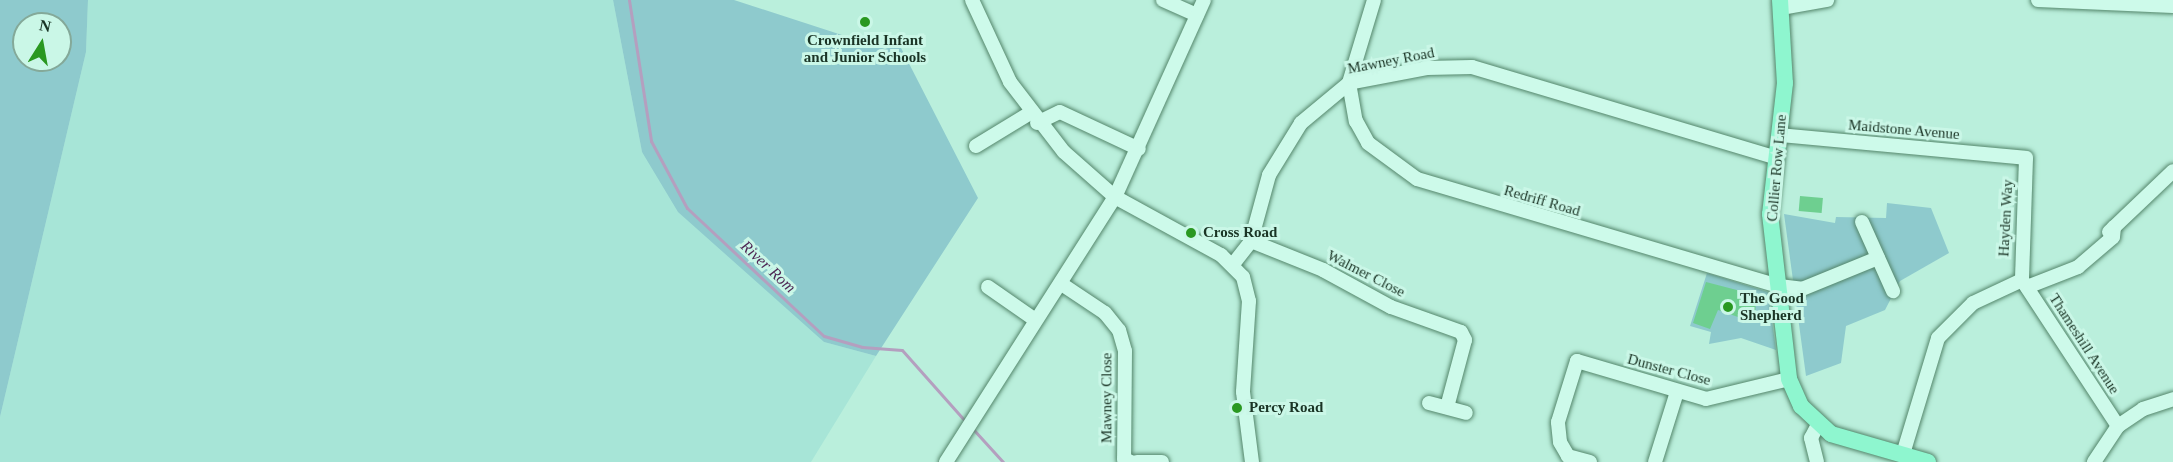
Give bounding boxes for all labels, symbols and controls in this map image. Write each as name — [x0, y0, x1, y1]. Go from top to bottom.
north arrow — [12, 12, 72, 72]
marker: Crownfield Infant and Junior Schools — [858, 15, 872, 29]
text: N — [38, 16, 52, 35]
place label: Crownfield Infant and Junior Schools — [804, 31, 926, 66]
street label: Mawney Road — [1346, 44, 1436, 78]
street label: Collier Row Lane — [1763, 114, 1791, 222]
street label: Maidstone Avenue — [1847, 116, 1961, 144]
street label: Hayden Way — [1995, 179, 2017, 257]
street label: Redriff Road — [1502, 182, 1582, 220]
place label: Cross Road — [1203, 224, 1277, 242]
marker: Cross Road — [1184, 226, 1198, 240]
water label: River Rom — [737, 237, 799, 297]
street label: Walmer Close — [1324, 247, 1408, 301]
place label: The Good Shepherd — [1740, 289, 1804, 324]
street label: Thameshill Avenue — [2045, 290, 2123, 398]
marker: The Good Shepherd — [1721, 300, 1735, 314]
street label: Dunster Close — [1625, 350, 1713, 390]
street label: Mawney Close — [1098, 353, 1116, 443]
place label: Percy Road — [1249, 399, 1323, 417]
marker: Percy Road — [1230, 401, 1244, 415]

